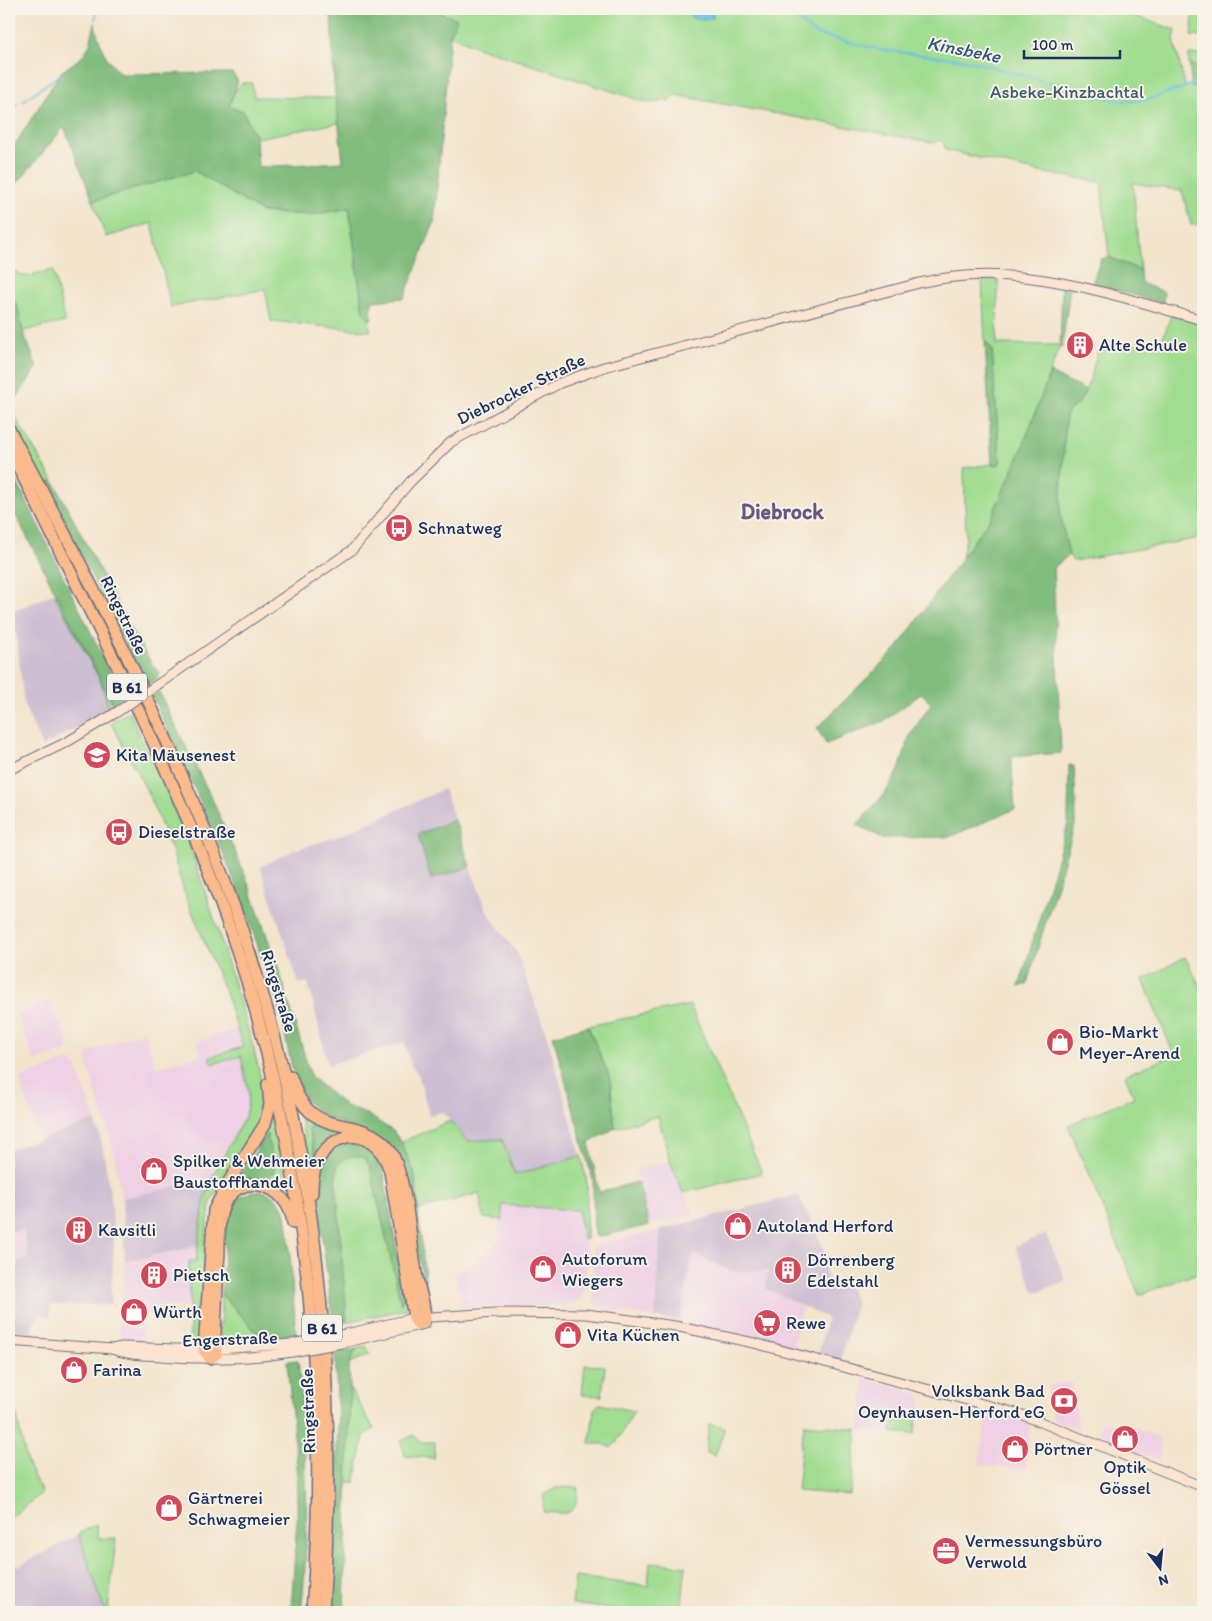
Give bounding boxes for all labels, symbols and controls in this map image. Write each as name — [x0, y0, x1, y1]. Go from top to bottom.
scale bar — [1024, 28, 1121, 60]
water label: Kinsbeke — [925, 31, 1003, 68]
text: 100 m — [1032, 36, 1074, 54]
park label: Asbeke-Kinzbachtal — [990, 81, 1144, 103]
building icon: Alte Schule — [1065, 330, 1095, 360]
place label: Alte Schule — [1099, 334, 1187, 356]
street label: Diebrocker Straße — [453, 348, 589, 430]
district label: Diebrock — [740, 498, 824, 525]
bus stop icon: Schnatweg — [384, 513, 414, 543]
place label: Schnatweg — [418, 517, 503, 539]
street label: Ringstraße — [95, 572, 153, 658]
road number: B 61 — [107, 674, 147, 700]
school or university icon: Kita Mäusenest — [82, 740, 112, 770]
place label: Kita Mäusenest — [116, 744, 236, 766]
bus stop icon: Dieselstraße — [104, 817, 134, 847]
place label: Dieselstraße — [138, 821, 235, 843]
street label: Ringstraße — [256, 947, 302, 1035]
place label: Bio-Markt Meyer-Arend — [1079, 1021, 1180, 1064]
shop icon: Bio-Markt Meyer-Arend — [1045, 1027, 1075, 1057]
place label: Spilker & Wehmeier Baustoffhandel — [173, 1150, 325, 1193]
shop icon: Spilker & Wehmeier Baustoffhandel — [139, 1156, 169, 1186]
shop icon: Autoland Herford — [723, 1211, 753, 1241]
building icon: Kavsitli — [64, 1215, 94, 1245]
place label: Autoland Herford — [757, 1215, 894, 1237]
place label: Kavsitli — [98, 1219, 156, 1241]
place label: Autoforum Wiegers — [562, 1248, 647, 1291]
place label: Dörrenberg Edelstahl — [807, 1249, 896, 1292]
shop icon: Autoforum Wiegers — [528, 1254, 558, 1284]
building icon: Dörrenberg Edelstahl — [773, 1255, 803, 1285]
building icon: Pietsch — [139, 1260, 169, 1290]
place label: Pietsch — [173, 1264, 230, 1286]
shop icon: Würth — [119, 1297, 149, 1327]
place label: Würth — [153, 1301, 202, 1323]
supermarket icon: Rewe — [752, 1308, 782, 1338]
place label: Rewe — [786, 1312, 826, 1334]
road number: B 61 — [302, 1315, 342, 1342]
shop icon: Vita Küchen — [553, 1320, 583, 1350]
place label: Vita Küchen — [587, 1324, 680, 1346]
street label: Engerstraße — [182, 1326, 278, 1352]
shop icon: Farina — [59, 1355, 89, 1385]
place label: Farina — [93, 1359, 142, 1381]
street label: Ringstraße — [296, 1368, 320, 1454]
place label: Volksbank Bad Oeynhausen-Herford eG — [858, 1380, 1045, 1423]
bank icon: Volksbank Bad Oeynhausen-Herford eG — [1049, 1386, 1079, 1416]
shop icon: Optik Gössel — [1110, 1424, 1140, 1454]
shop icon: Pörtner — [1000, 1434, 1030, 1464]
place label: Pörtner — [1034, 1438, 1094, 1460]
place label: Optik Gössel — [1099, 1456, 1151, 1499]
place label: Gärtnerei Schwagmeier — [188, 1487, 291, 1530]
shop icon: Gärtnerei Schwagmeier — [154, 1493, 184, 1523]
place label: Vermessungsbüro Verwold — [965, 1530, 1102, 1573]
office icon: Vermessungsbüro Verwold — [931, 1536, 961, 1566]
north arrow — [1134, 1544, 1184, 1594]
text: N — [1157, 1571, 1170, 1589]

